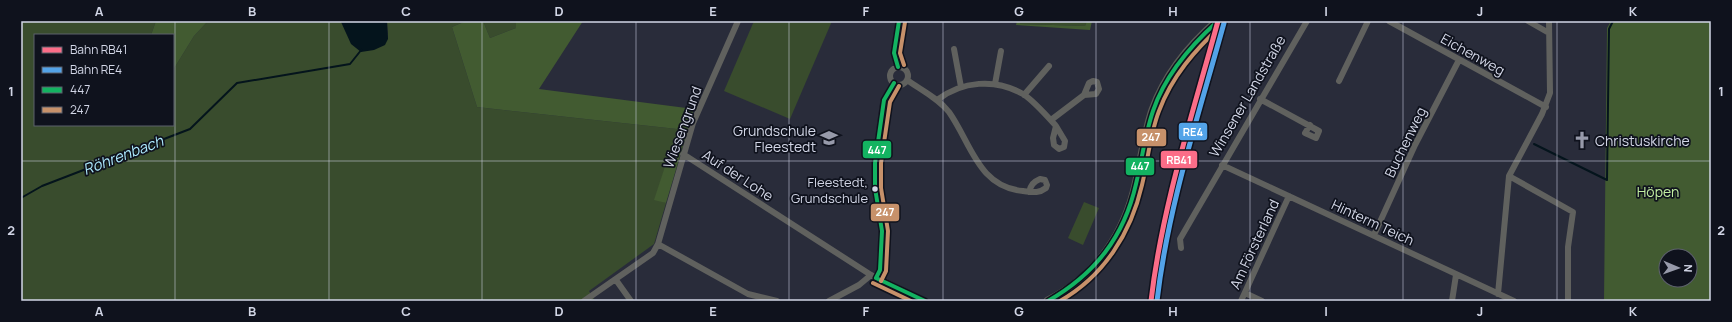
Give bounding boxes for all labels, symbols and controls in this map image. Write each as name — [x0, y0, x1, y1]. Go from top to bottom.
text: A — [95, 2, 104, 20]
text: B — [248, 2, 256, 20]
text: C — [401, 2, 411, 20]
text: D — [554, 2, 564, 20]
text: E — [709, 2, 717, 20]
text: F — [863, 2, 870, 20]
text: G — [1014, 2, 1024, 20]
text: H — [1168, 2, 1178, 20]
text: I — [1324, 2, 1328, 20]
text: J — [1477, 2, 1483, 20]
text: K — [1629, 2, 1638, 20]
street label: Eichenweg — [1438, 29, 1508, 79]
street label: Winsener Landstraße — [1204, 32, 1290, 160]
legend — [34, 34, 174, 126]
text: Bahn RB41 — [70, 41, 127, 58]
text: Bahn RE4 — [70, 61, 122, 78]
text: 447 — [70, 81, 90, 98]
text: 1 — [8, 82, 14, 100]
text: 1 — [1718, 82, 1724, 100]
street label: Wiesengrund — [658, 83, 706, 171]
text: 247 — [70, 101, 90, 118]
street label: Buchenweg — [1380, 104, 1430, 180]
place label: Grundschule Fleestedt — [733, 121, 816, 156]
line badge: RE4 — [1178, 122, 1208, 141]
text: RE4 — [1183, 124, 1203, 139]
school or university icon: Grundschule Fleestedt — [819, 128, 839, 148]
line badge: 247 — [1136, 128, 1167, 147]
text: 247 — [1142, 129, 1161, 144]
water label: Röhrenbach — [80, 130, 167, 180]
church icon: Christuskirche — [1572, 130, 1592, 150]
place label: Christuskirche — [1595, 131, 1690, 150]
line badge: 447 — [862, 140, 892, 159]
text: 447 — [867, 142, 887, 157]
street label: Auf der Lohe — [699, 145, 777, 205]
line badge: RB41 — [1160, 150, 1198, 169]
text: RB41 — [1166, 152, 1192, 167]
line badge: 447 — [1125, 157, 1155, 176]
text: 447 — [1130, 158, 1150, 173]
place label: Fleestedt, Grundschule — [791, 173, 868, 207]
park label: Höpen — [1637, 182, 1679, 201]
marker: Fleestedt, Grundschule — [870, 184, 880, 194]
street label: Hinterm Teich — [1329, 195, 1417, 249]
street label: Am Försterland — [1225, 196, 1283, 292]
line badge: 247 — [870, 203, 900, 222]
text: 247 — [876, 204, 895, 219]
text: 2 — [7, 221, 15, 239]
text: 2 — [1717, 221, 1725, 239]
north arrow — [1658, 248, 1698, 288]
text: N — [1681, 264, 1696, 273]
text: A — [95, 302, 104, 320]
text: B — [248, 302, 256, 320]
text: C — [401, 302, 411, 320]
text: D — [554, 302, 564, 320]
text: E — [709, 302, 717, 320]
text: F — [863, 302, 870, 320]
text: G — [1014, 302, 1024, 320]
text: H — [1168, 302, 1178, 320]
text: I — [1324, 302, 1328, 320]
text: J — [1477, 302, 1483, 320]
text: K — [1629, 302, 1638, 320]

